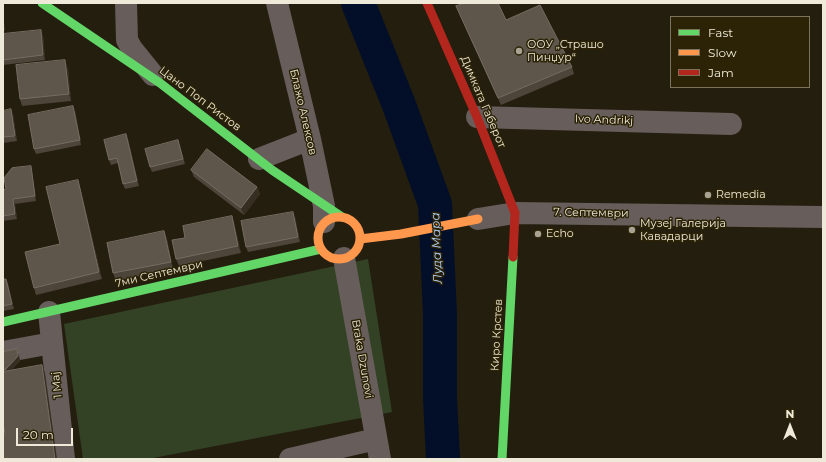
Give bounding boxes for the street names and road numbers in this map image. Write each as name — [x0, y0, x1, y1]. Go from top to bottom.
street label: Димката Габерот — [458, 54, 508, 150]
street label: Цано Поп Ристов — [156, 64, 244, 134]
street label: Блажо Алексов — [287, 68, 319, 156]
street label: Ivo Andrikj — [575, 112, 633, 128]
street label: 7. Септември — [553, 206, 629, 220]
street label: 7ми Септември — [114, 258, 204, 290]
street label: Киро Крстев — [489, 299, 505, 371]
street label: Braka Dzunovi — [349, 319, 375, 399]
street label: 1 Maj — [49, 371, 65, 399]

